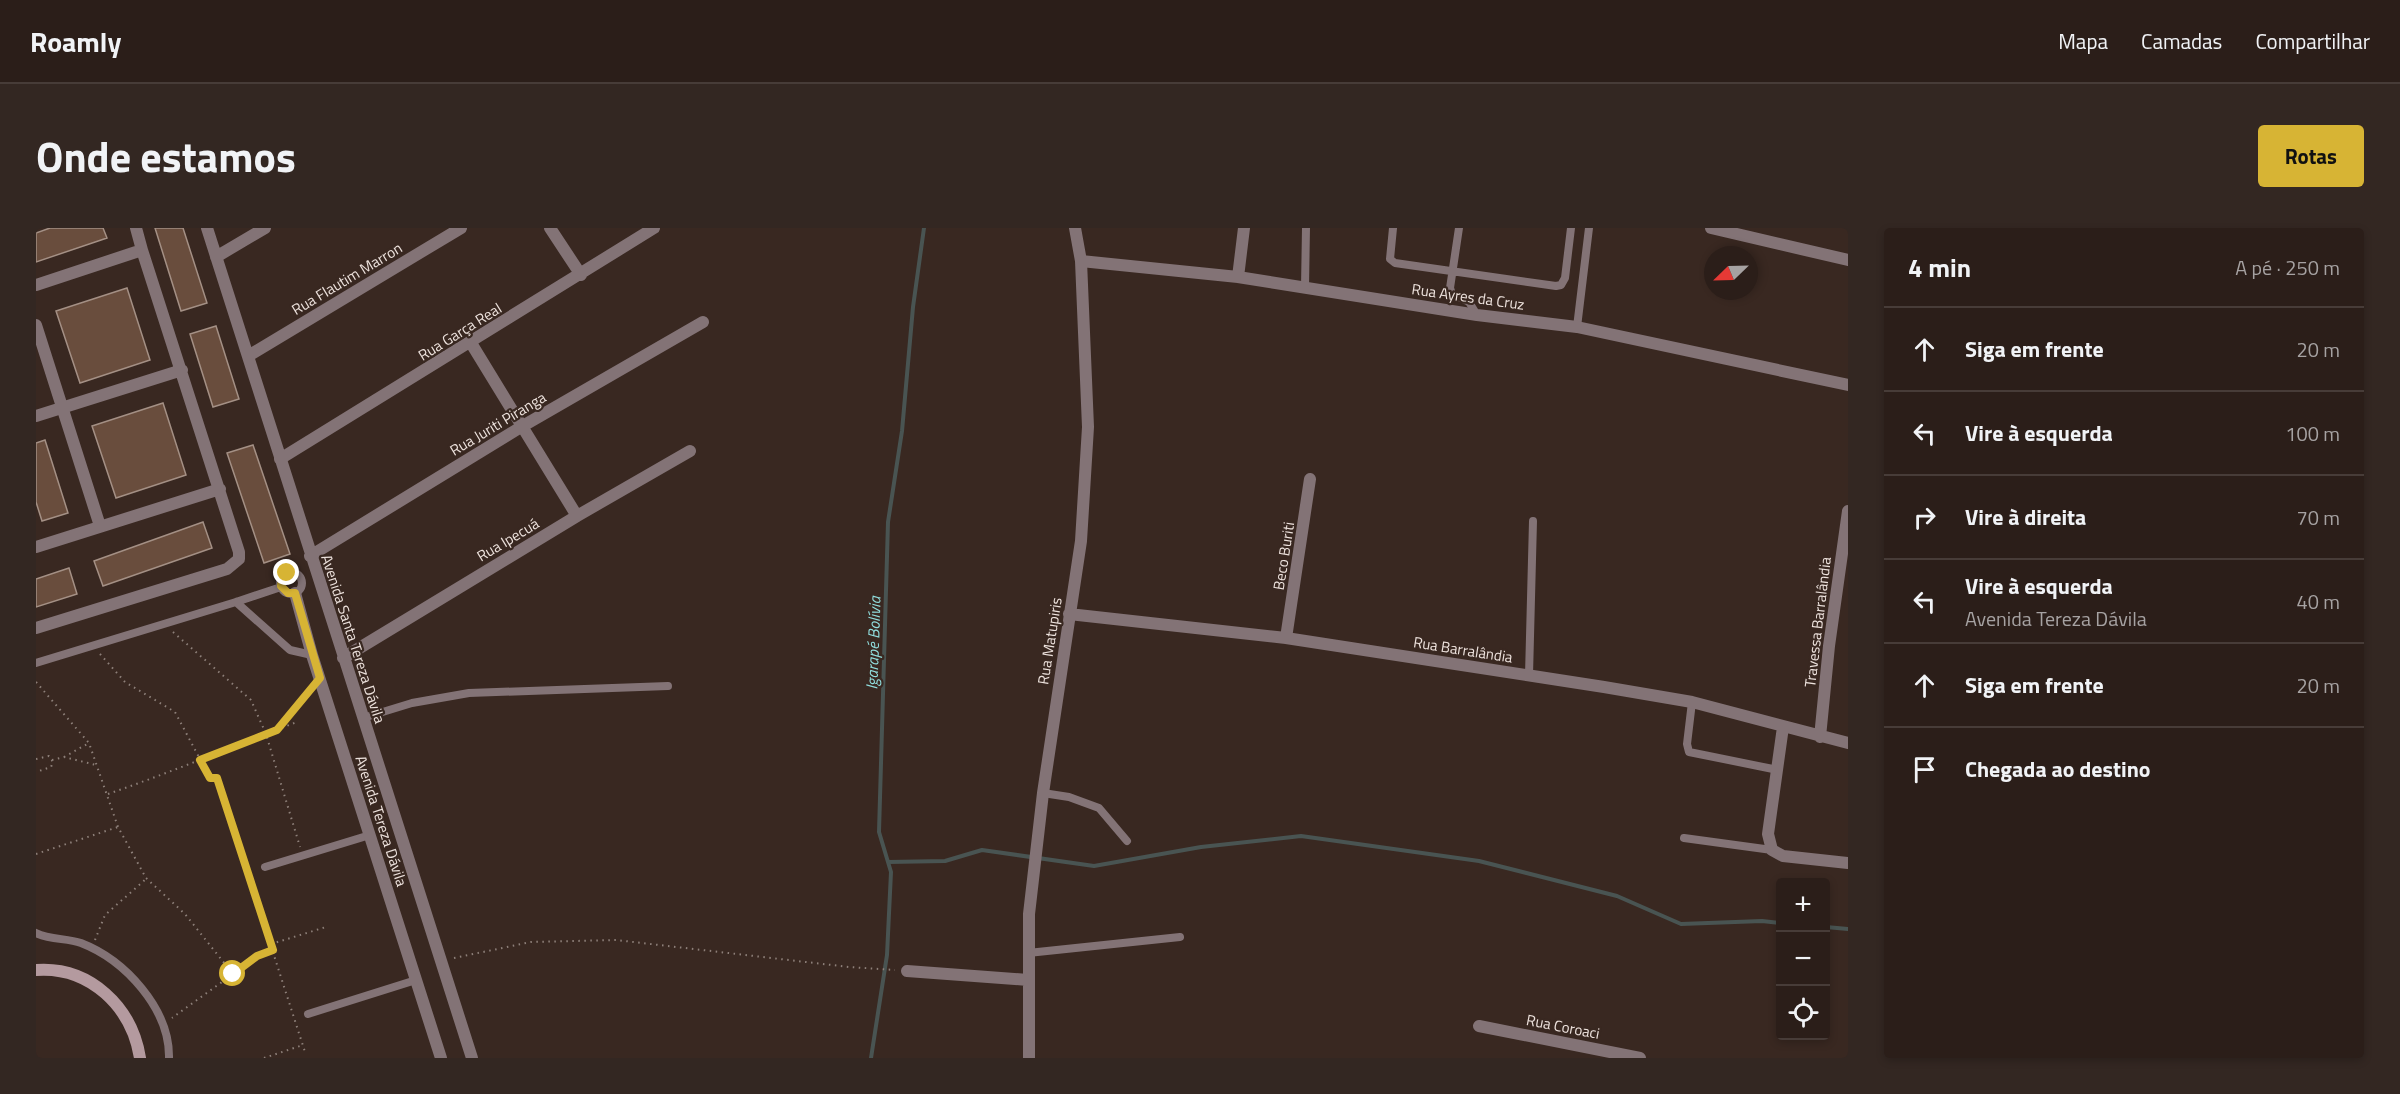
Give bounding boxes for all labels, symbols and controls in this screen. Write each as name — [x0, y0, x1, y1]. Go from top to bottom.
text: Roamly — [30, 20, 121, 63]
text: Mapa — [2058, 25, 2108, 57]
text: Camadas — [2141, 25, 2222, 57]
text: Compartilhar — [2255, 25, 2370, 57]
text: Onde estamos — [36, 124, 296, 188]
button: Rotas — [2258, 125, 2364, 187]
street label: Rua Flautim Marron — [287, 236, 406, 321]
north arrow — [1704, 246, 1758, 300]
text: 4 min — [1908, 248, 1971, 287]
text: A pé · 250 m — [2235, 252, 2340, 283]
street label: Rua Ayres da Cruz — [1410, 277, 1526, 316]
street label: Rua Garça Real — [413, 297, 506, 366]
text: Siga em frente — [1965, 332, 2104, 366]
icon: ahead — [1908, 333, 1941, 366]
text: 20 m — [2296, 334, 2340, 365]
street label: Rua Juriti Piranga — [445, 385, 551, 461]
text: Vire à esquerda — [1965, 416, 2113, 450]
icon: left — [1908, 417, 1941, 450]
text: 100 m — [2285, 418, 2340, 449]
text: Vire à direita — [1965, 500, 2086, 534]
icon: right — [1908, 501, 1941, 534]
text: 70 m — [2296, 502, 2340, 533]
street label: Rua Ipecuá — [472, 512, 544, 567]
street label: Beco Buriti — [1267, 520, 1300, 592]
street label: Avenida Santa Tereza Dávila — [315, 552, 392, 727]
street label: Travessa Barralândia — [1798, 555, 1837, 688]
route end — [273, 559, 299, 585]
text: Vire à esquerda — [1965, 569, 2113, 603]
icon: left — [1908, 585, 1941, 618]
text: 40 m — [2296, 586, 2340, 617]
water label: Igarapé Bolívia — [859, 595, 887, 690]
street label: Rua Matupiris — [1031, 596, 1068, 686]
text: Avenida Tereza Dávila — [1965, 603, 2147, 634]
street label: Rua Barralândia — [1412, 630, 1515, 669]
text: Siga em frente — [1965, 668, 2104, 702]
icon: ahead — [1908, 669, 1941, 702]
text: 20 m — [2296, 670, 2340, 701]
street label: Avenida Tereza Dávila — [349, 752, 414, 890]
text: Chegada ao destino — [1965, 752, 2151, 786]
icon: arrive — [1908, 753, 1941, 786]
map controls — [1776, 878, 1830, 1040]
button: + — [1776, 878, 1830, 932]
button: − — [1776, 932, 1830, 986]
route start — [219, 960, 245, 986]
button: locate — [1776, 986, 1830, 1040]
street label: Rua Coroaci — [1524, 1008, 1602, 1045]

